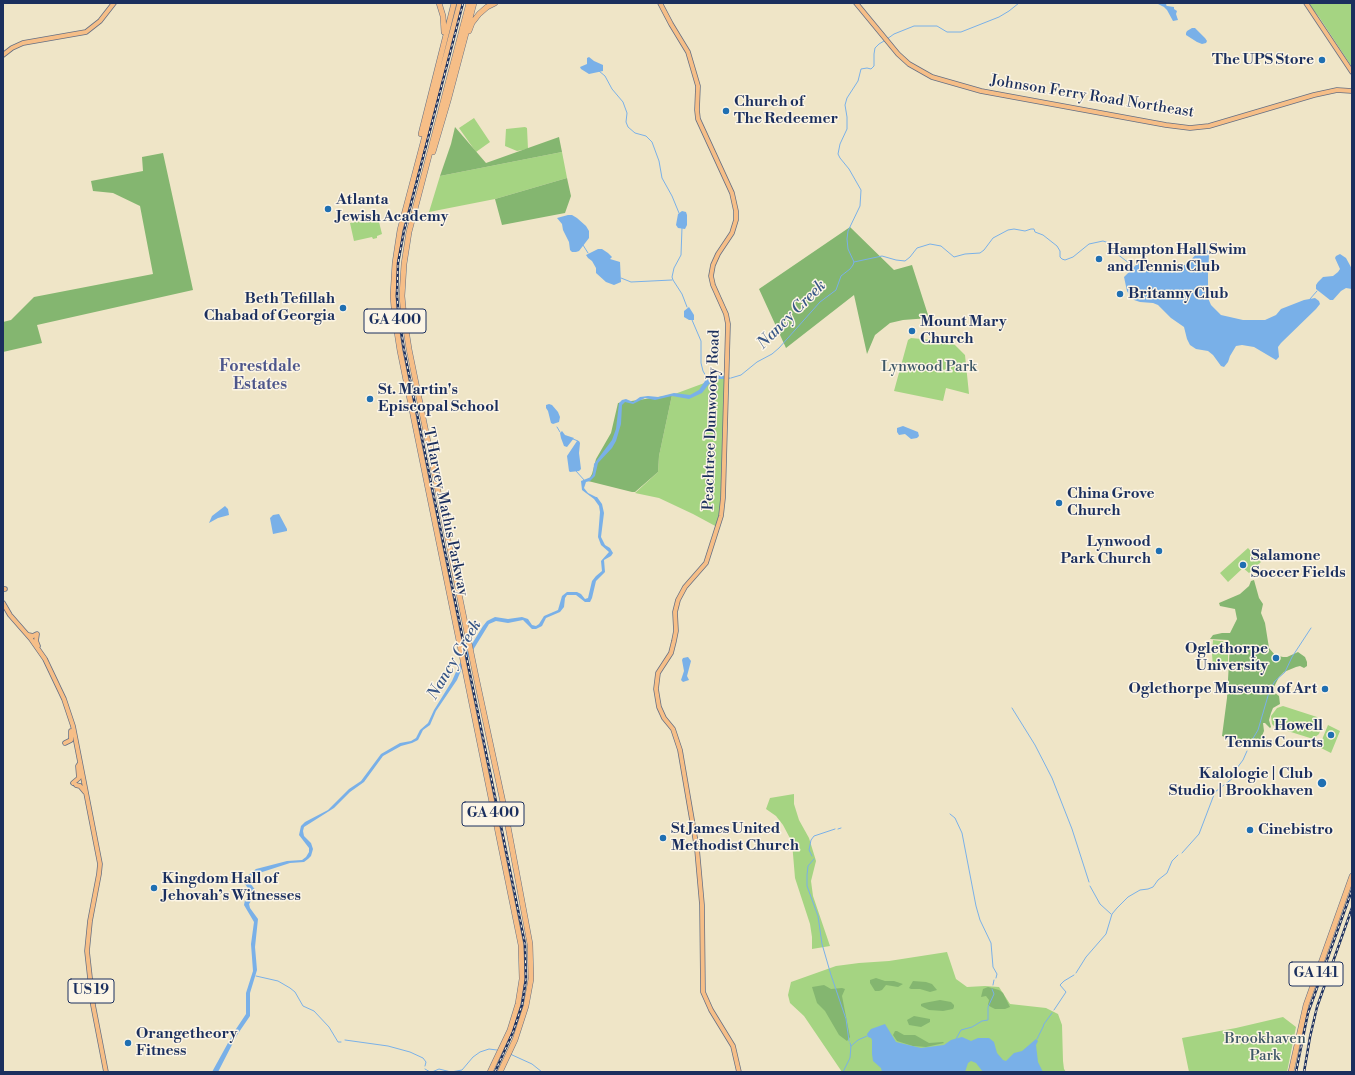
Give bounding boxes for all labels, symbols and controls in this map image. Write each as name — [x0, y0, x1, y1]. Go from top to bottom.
place label: The UPS Store — [1212, 51, 1314, 69]
marker: The UPS Store — [1317, 55, 1327, 65]
street label: Johnson Ferry Road Northeast — [989, 72, 1195, 122]
place label: Church of The Redeemer — [734, 93, 838, 128]
marker: Church of The Redeemer — [721, 106, 731, 116]
place label: Atlanta Jewish Academy — [336, 191, 448, 226]
marker: Atlanta Jewish Academy — [323, 204, 333, 214]
place label: Hampton Hall Swim and Tennis Club — [1107, 241, 1246, 276]
marker: Hampton Hall Swim and Tennis Club — [1094, 254, 1104, 264]
water label: Nancy Creek — [753, 276, 831, 354]
place label: Britanny Club — [1128, 285, 1228, 303]
marker: Britanny Club — [1115, 289, 1125, 299]
place label: Beth Tefillah Chabad of Georgia — [204, 290, 335, 325]
marker: Beth Tefillah Chabad of Georgia — [338, 303, 348, 313]
road number: GA 400 — [364, 309, 426, 333]
place label: Mount Mary Church — [920, 313, 1006, 348]
marker: Mount Mary Church — [907, 326, 917, 336]
street label: Peachtree Dunwoody Road — [700, 329, 724, 511]
district label: Forestdale Estates — [219, 357, 301, 395]
park label: Lynwood Park — [881, 358, 977, 376]
place label: St. Martin's Episcopal School — [378, 381, 499, 416]
marker: St. Martin's Episcopal School — [365, 394, 375, 404]
street label: T Harvey Mathis Parkway — [418, 426, 472, 598]
place label: China Grove Church — [1067, 485, 1155, 520]
marker: China Grove Church — [1054, 498, 1064, 508]
place label: Lynwood Park Church — [1061, 533, 1151, 568]
marker: Lynwood Park Church — [1154, 546, 1164, 556]
place label: Salamone Soccer Fields — [1251, 547, 1346, 582]
marker: Salamone Soccer Fields — [1238, 560, 1248, 570]
water label: Nancy Creek — [424, 617, 486, 703]
place label: Oglethorpe University — [1185, 640, 1268, 675]
marker: Oglethorpe University — [1271, 653, 1281, 663]
place label: Oglethorpe Museum of Art — [1128, 680, 1317, 698]
marker: Oglethorpe Museum of Art — [1320, 684, 1330, 694]
place label: Howell Tennis Courts — [1225, 717, 1323, 752]
marker: Howell Tennis Courts — [1326, 730, 1336, 740]
place label: Kalologie | Club Studio | Brookhaven — [1169, 765, 1313, 800]
marker: Kalologie | Club Studio | Brookhaven — [1316, 777, 1328, 789]
road number: GA 400 — [462, 802, 524, 826]
place label: St James United Methodist Church — [671, 820, 799, 855]
place label: Cinebistro — [1258, 821, 1333, 839]
marker: Cinebistro — [1245, 825, 1255, 835]
marker: St James United Methodist Church — [658, 833, 668, 843]
place label: Kingdom Hall of Jehovah’s Witnesses — [162, 870, 301, 905]
marker: Kingdom Hall of Jehovah’s Witnesses — [149, 883, 159, 893]
road number: GA 141 — [1289, 962, 1343, 986]
road number: US 19 — [68, 979, 114, 1003]
place label: Orangetheory Fitness — [136, 1025, 237, 1060]
park label: Brookhaven Park — [1224, 1030, 1306, 1065]
marker: Orangetheory Fitness — [123, 1038, 133, 1048]

